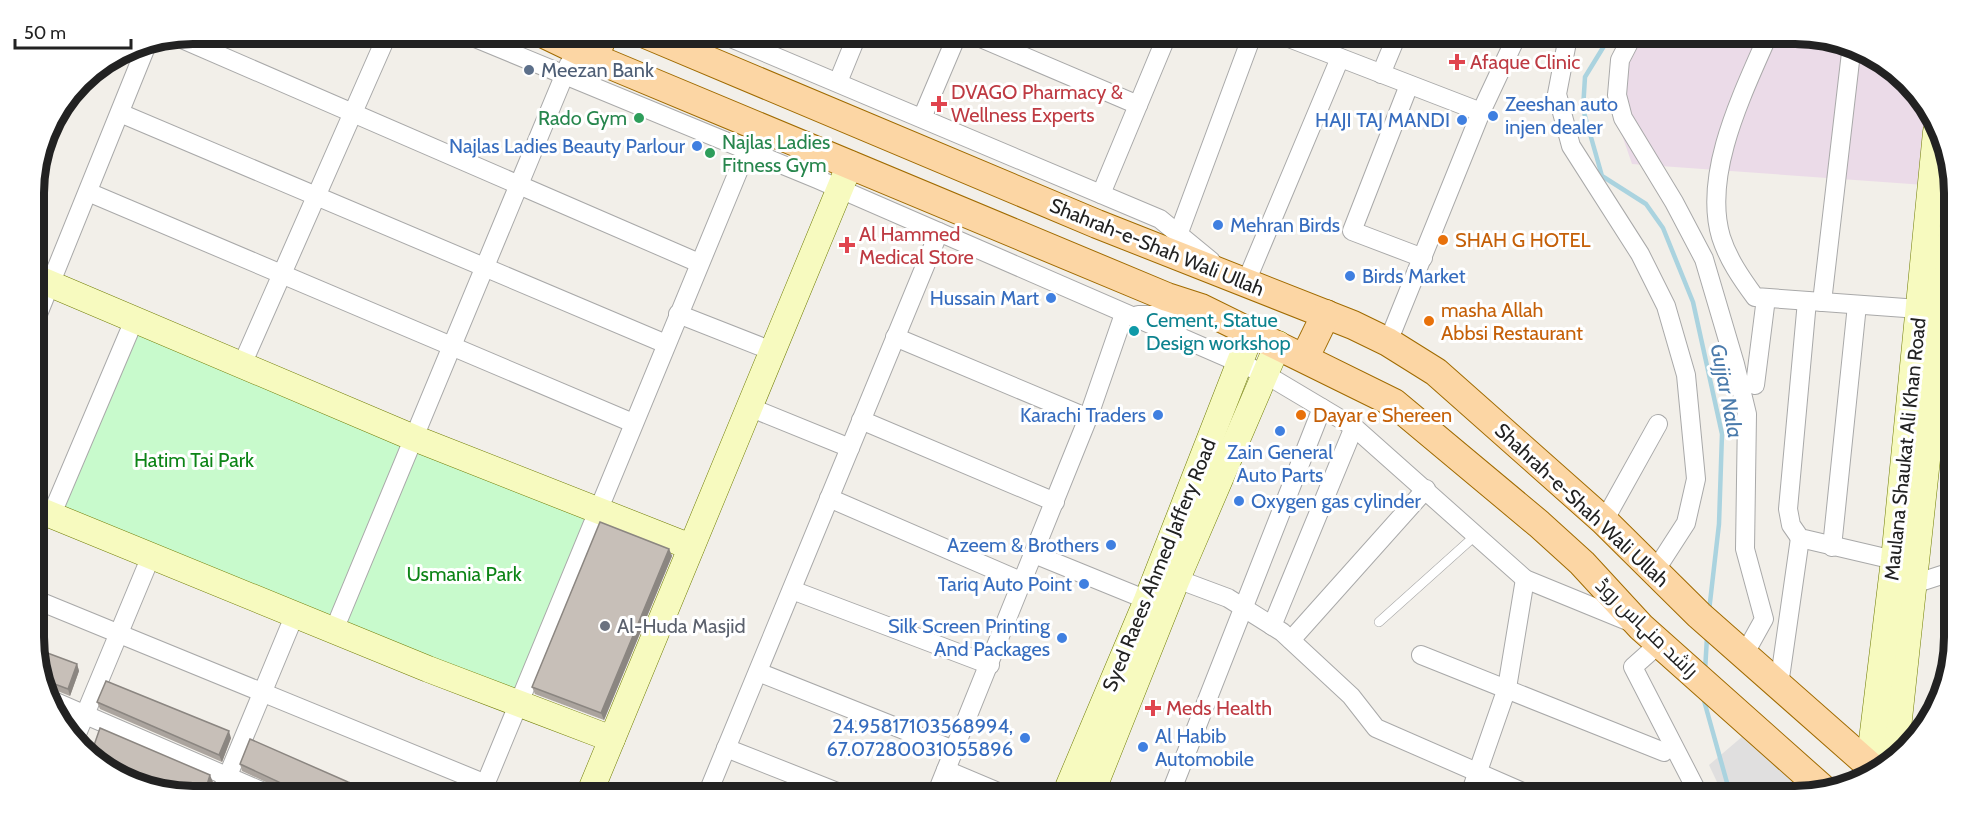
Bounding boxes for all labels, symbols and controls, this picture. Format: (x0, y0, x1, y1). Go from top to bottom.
scale bar (15, 12, 130, 50)
text: 50 m (24, 22, 66, 44)
place label: Afaque Clinic (1470, 50, 1580, 74)
marker: Afaque Clinic (1448, 53, 1466, 71)
place label: Meezan Bank (541, 58, 654, 82)
marker: Meezan Bank (522, 63, 536, 77)
place label: DVAGO Pharmacy & Wellness Experts (951, 80, 1123, 127)
place label: Zeeshan auto injen dealer (1505, 92, 1618, 139)
marker: DVAGO Pharmacy & Wellness Experts (932, 97, 946, 111)
place label: Rado Gym (538, 106, 627, 130)
place label: HAJI TAJ MANDI (1315, 108, 1450, 132)
marker: Zeeshan auto injen dealer (1486, 109, 1500, 123)
marker: Rado Gym (632, 111, 646, 125)
marker: HAJI TAJ MANDI (1455, 113, 1469, 127)
place label: Najlas Ladies Fitness Gym (722, 130, 830, 177)
place label: Najlas Ladies Beauty Parlour (449, 134, 686, 158)
marker: Najlas Ladies Beauty Parlour (690, 139, 704, 153)
marker: Najlas Ladies Fitness Gym (703, 146, 717, 160)
street label: Shahrah-e-Shah Wali Ullah (1046, 193, 1268, 301)
place label: Mehran Birds (1230, 213, 1340, 237)
marker: Mehran Birds (1211, 218, 1225, 232)
place label: Al Hammed Medical Store (859, 222, 974, 269)
place label: SHAH G HOTEL (1455, 228, 1590, 252)
marker: SHAH G HOTEL (1436, 233, 1450, 247)
marker: Al Hammed Medical Store (840, 238, 854, 252)
place label: Birds Market (1362, 264, 1466, 288)
marker: Birds Market (1343, 269, 1357, 283)
place label: Hussain Mart (930, 286, 1039, 310)
marker: Hussain Mart (1044, 291, 1058, 305)
place label: masha Allah Abbsi Restaurant (1441, 298, 1583, 345)
place label: Cement, Statue Design workshop (1146, 308, 1291, 355)
marker: masha Allah Abbsi Restaurant (1422, 314, 1436, 328)
street label: Maulana Shaukat Ali Khan Road (1879, 316, 1931, 582)
marker: Cement, Statue Design workshop (1127, 324, 1141, 338)
water label: Gujjar Nala (1705, 342, 1748, 440)
place label: Karachi Traders (1020, 403, 1146, 427)
place label: Dayar e Shereen (1313, 403, 1452, 427)
marker: Karachi Traders (1151, 408, 1165, 422)
marker: Dayar e Shereen (1294, 408, 1308, 422)
street label: Shahrah-e-Shah Wali Ullah (1490, 418, 1674, 592)
marker: Zain General Auto Parts (1273, 424, 1287, 438)
street label: Syed Raees Ahmed Jaffery Road (1097, 435, 1221, 695)
place label: Zain General Auto Parts (1227, 440, 1333, 487)
park label: Hatim Tai Park (134, 448, 254, 472)
place label: Oxygen gas cylinder (1251, 489, 1422, 513)
marker: Oxygen gas cylinder (1232, 494, 1246, 508)
place label: Azeem & Brothers (947, 533, 1099, 557)
marker: Azeem & Brothers (1104, 538, 1118, 552)
park label: Usmania Park (406, 562, 522, 586)
place label: Tariq Auto Point (938, 572, 1072, 596)
street label: راشد منہاس روڈ (1589, 573, 1703, 684)
marker: Tariq Auto Point (1077, 577, 1091, 591)
place label: Al-Huda Masjid (617, 614, 746, 638)
place label: Silk Screen Printing And Packages (888, 614, 1051, 661)
marker: Al-Huda Masjid (598, 619, 612, 633)
marker: Silk Screen Printing And Packages (1055, 631, 1069, 645)
place label: Meds Health (1166, 696, 1272, 720)
marker: Meds Health (1144, 699, 1162, 717)
place label: 24.95817103568994, 67.07280031055896 (827, 714, 1013, 761)
place label: Al Habib Automobile (1155, 724, 1254, 771)
marker: 24.95817103568994, 67.07280031055896 (1018, 731, 1032, 745)
marker: Al Habib Automobile (1136, 740, 1150, 754)

